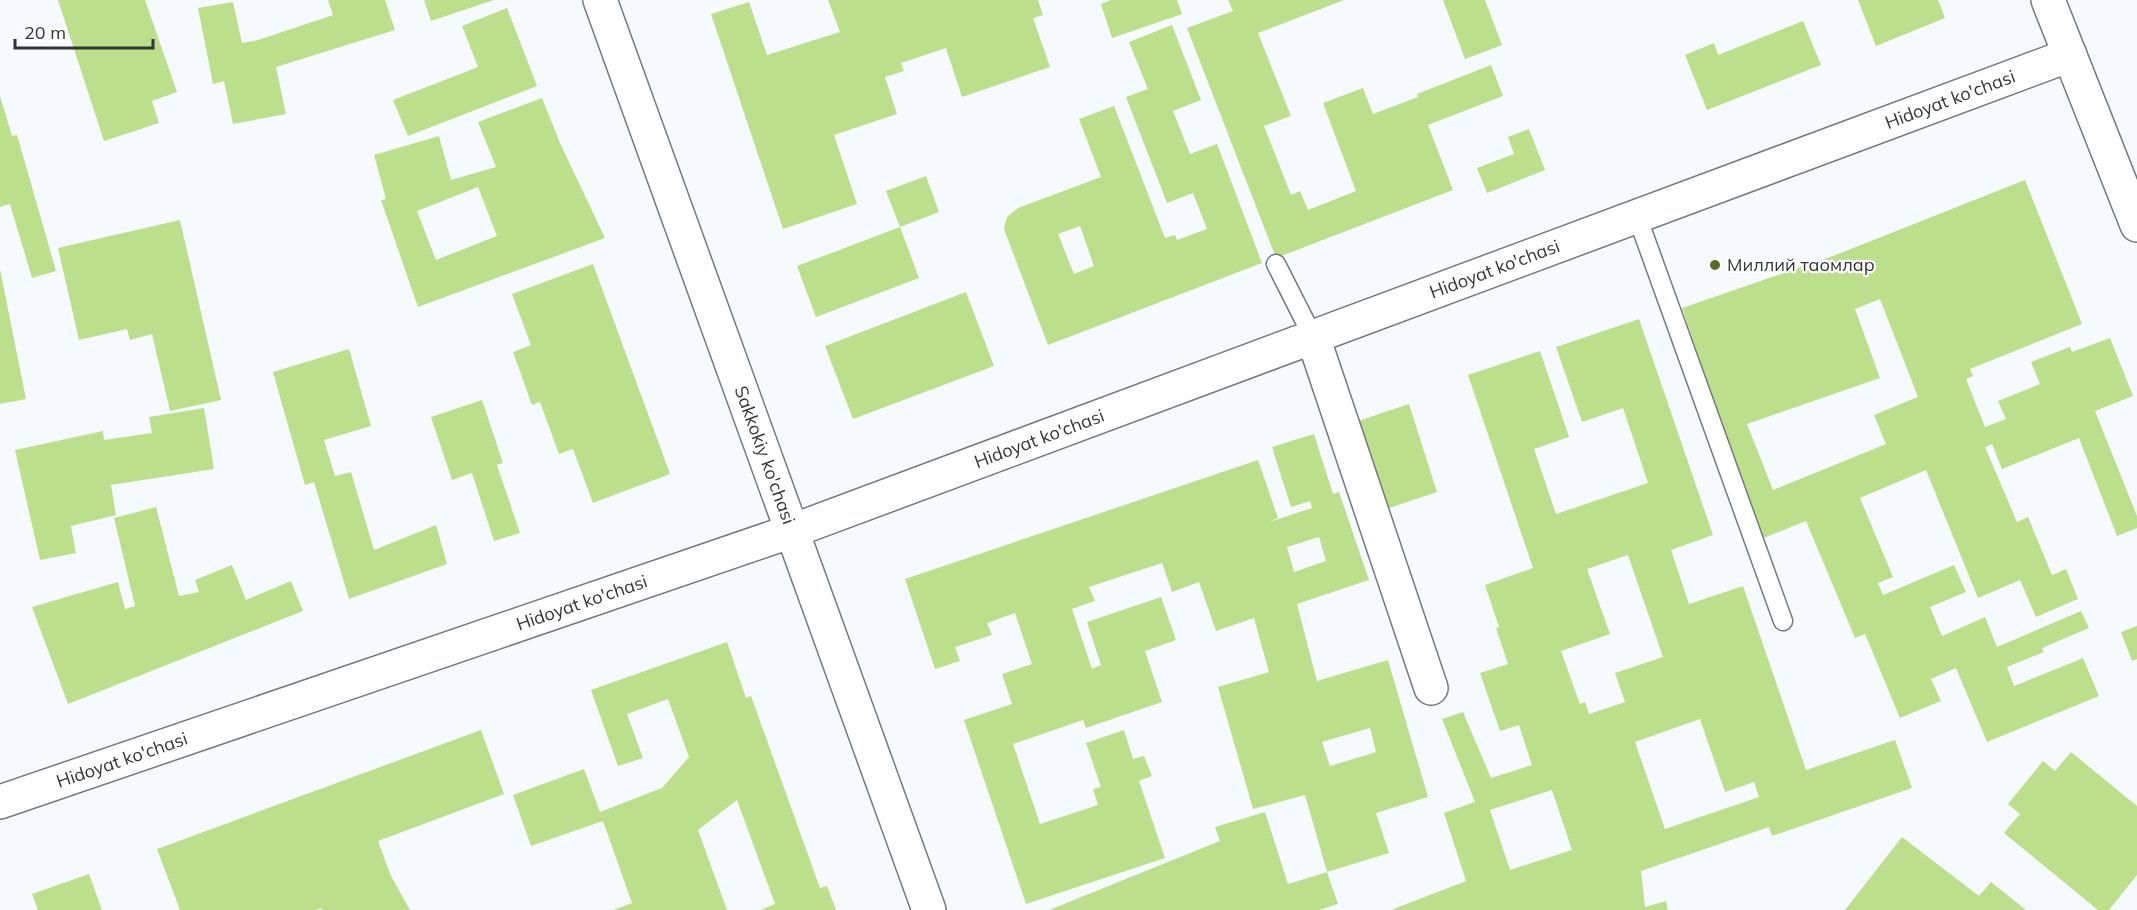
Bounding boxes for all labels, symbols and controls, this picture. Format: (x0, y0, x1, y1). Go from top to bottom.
scale bar (15, 12, 153, 50)
text: 20 m (24, 21, 66, 44)
street label: Hidoyat ko'chasi (1882, 64, 2018, 134)
street label: Hidoyat ko'chasi (1426, 234, 1563, 303)
place label: Миллий таомлар (1727, 253, 1875, 276)
marker: Миллий таомлар (1708, 258, 1722, 272)
street label: Sakkokiy ko'chasi (730, 383, 801, 527)
street label: Hidoyat ko'chasi (971, 404, 1107, 473)
street label: Hidoyat ko'chasi (513, 569, 650, 636)
street label: Hidoyat ko'chasi (53, 727, 190, 793)

